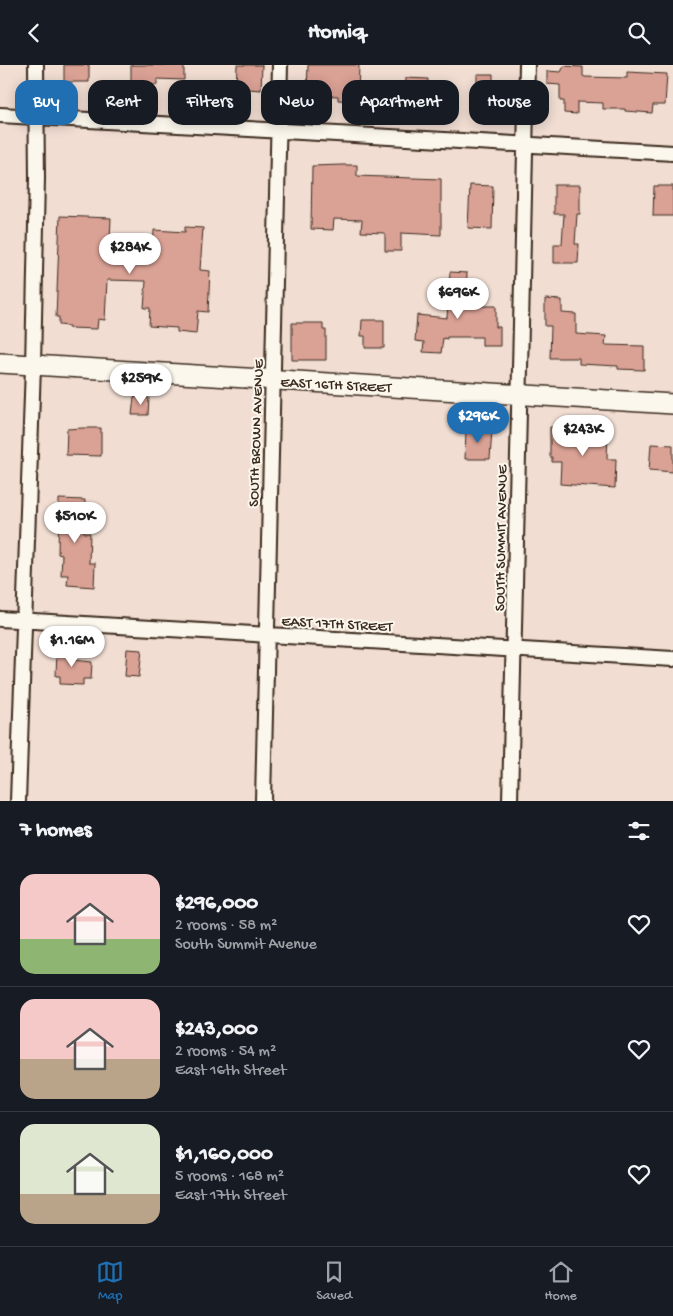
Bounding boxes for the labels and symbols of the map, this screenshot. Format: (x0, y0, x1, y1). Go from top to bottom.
pin: $284K (95, 233, 165, 275)
pin: $696K (423, 277, 493, 320)
street label: SOUTH BROWN AVENUE (245, 358, 269, 507)
pin: $259K (106, 363, 176, 406)
street label: EAST 16TH STREET (280, 374, 393, 398)
pin: $296K (443, 401, 513, 444)
pin: $243K (548, 415, 618, 457)
street label: SOUTH SUMMIT AVENUE (492, 464, 512, 611)
pin: $510K (40, 501, 110, 544)
street label: EAST 17TH STREET (281, 613, 394, 637)
pin: $1.16M (31, 625, 113, 668)

